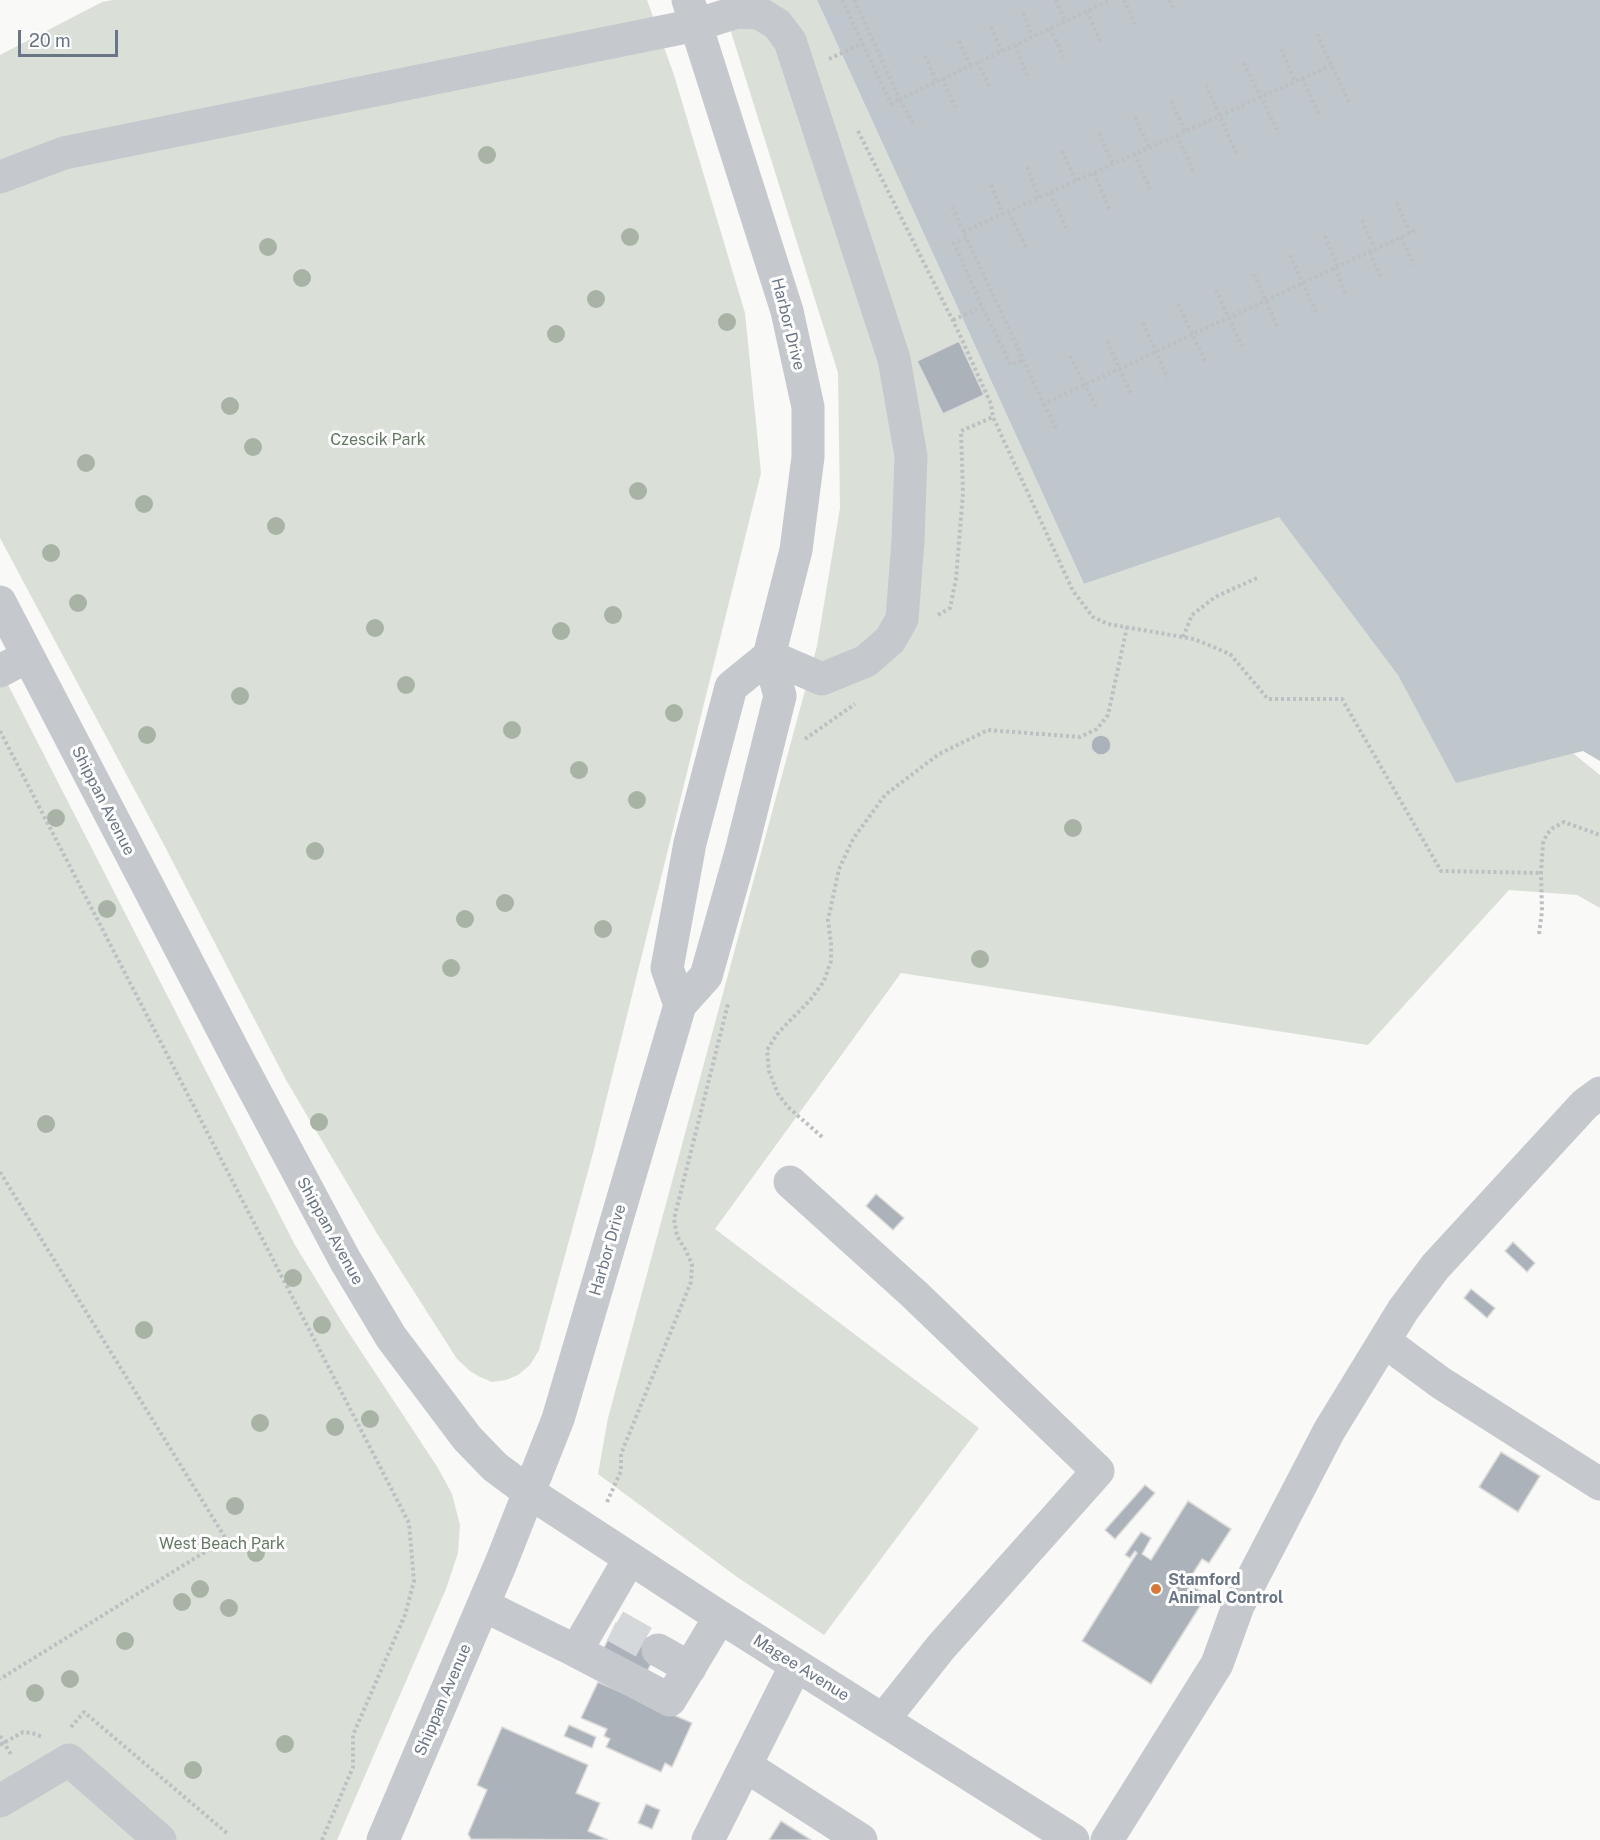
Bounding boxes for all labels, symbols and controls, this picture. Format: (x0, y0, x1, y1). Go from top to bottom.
scale bar (21, 18, 122, 56)
text: 20 m (29, 30, 71, 51)
street label: Harbor Drive (767, 276, 809, 372)
park label: Czescik Park (330, 430, 426, 450)
street label: Shippan Avenue (67, 743, 139, 859)
street label: Shippan Avenue (293, 1174, 367, 1288)
street label: Harbor Drive (586, 1202, 630, 1298)
park label: West Beach Park (159, 1534, 285, 1554)
place label: Stamford Animal Control (1168, 1570, 1283, 1608)
marker: Stamford Animal Control (1149, 1582, 1163, 1596)
street label: Magee Avenue (749, 1631, 853, 1705)
street label: Shippan Avenue (411, 1641, 475, 1759)

